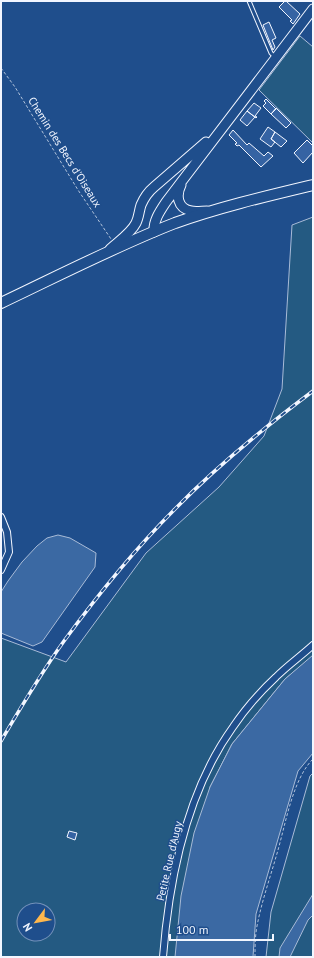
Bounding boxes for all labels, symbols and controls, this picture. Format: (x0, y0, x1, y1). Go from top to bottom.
street label: Chemin des Becs d'Oiseaux (25, 94, 105, 210)
street label: Petite Rue d'Augy (153, 819, 185, 902)
north arrow (16, 902, 56, 942)
scale bar (170, 916, 273, 942)
text: N (20, 921, 35, 934)
text: 100 m (176, 922, 209, 937)

